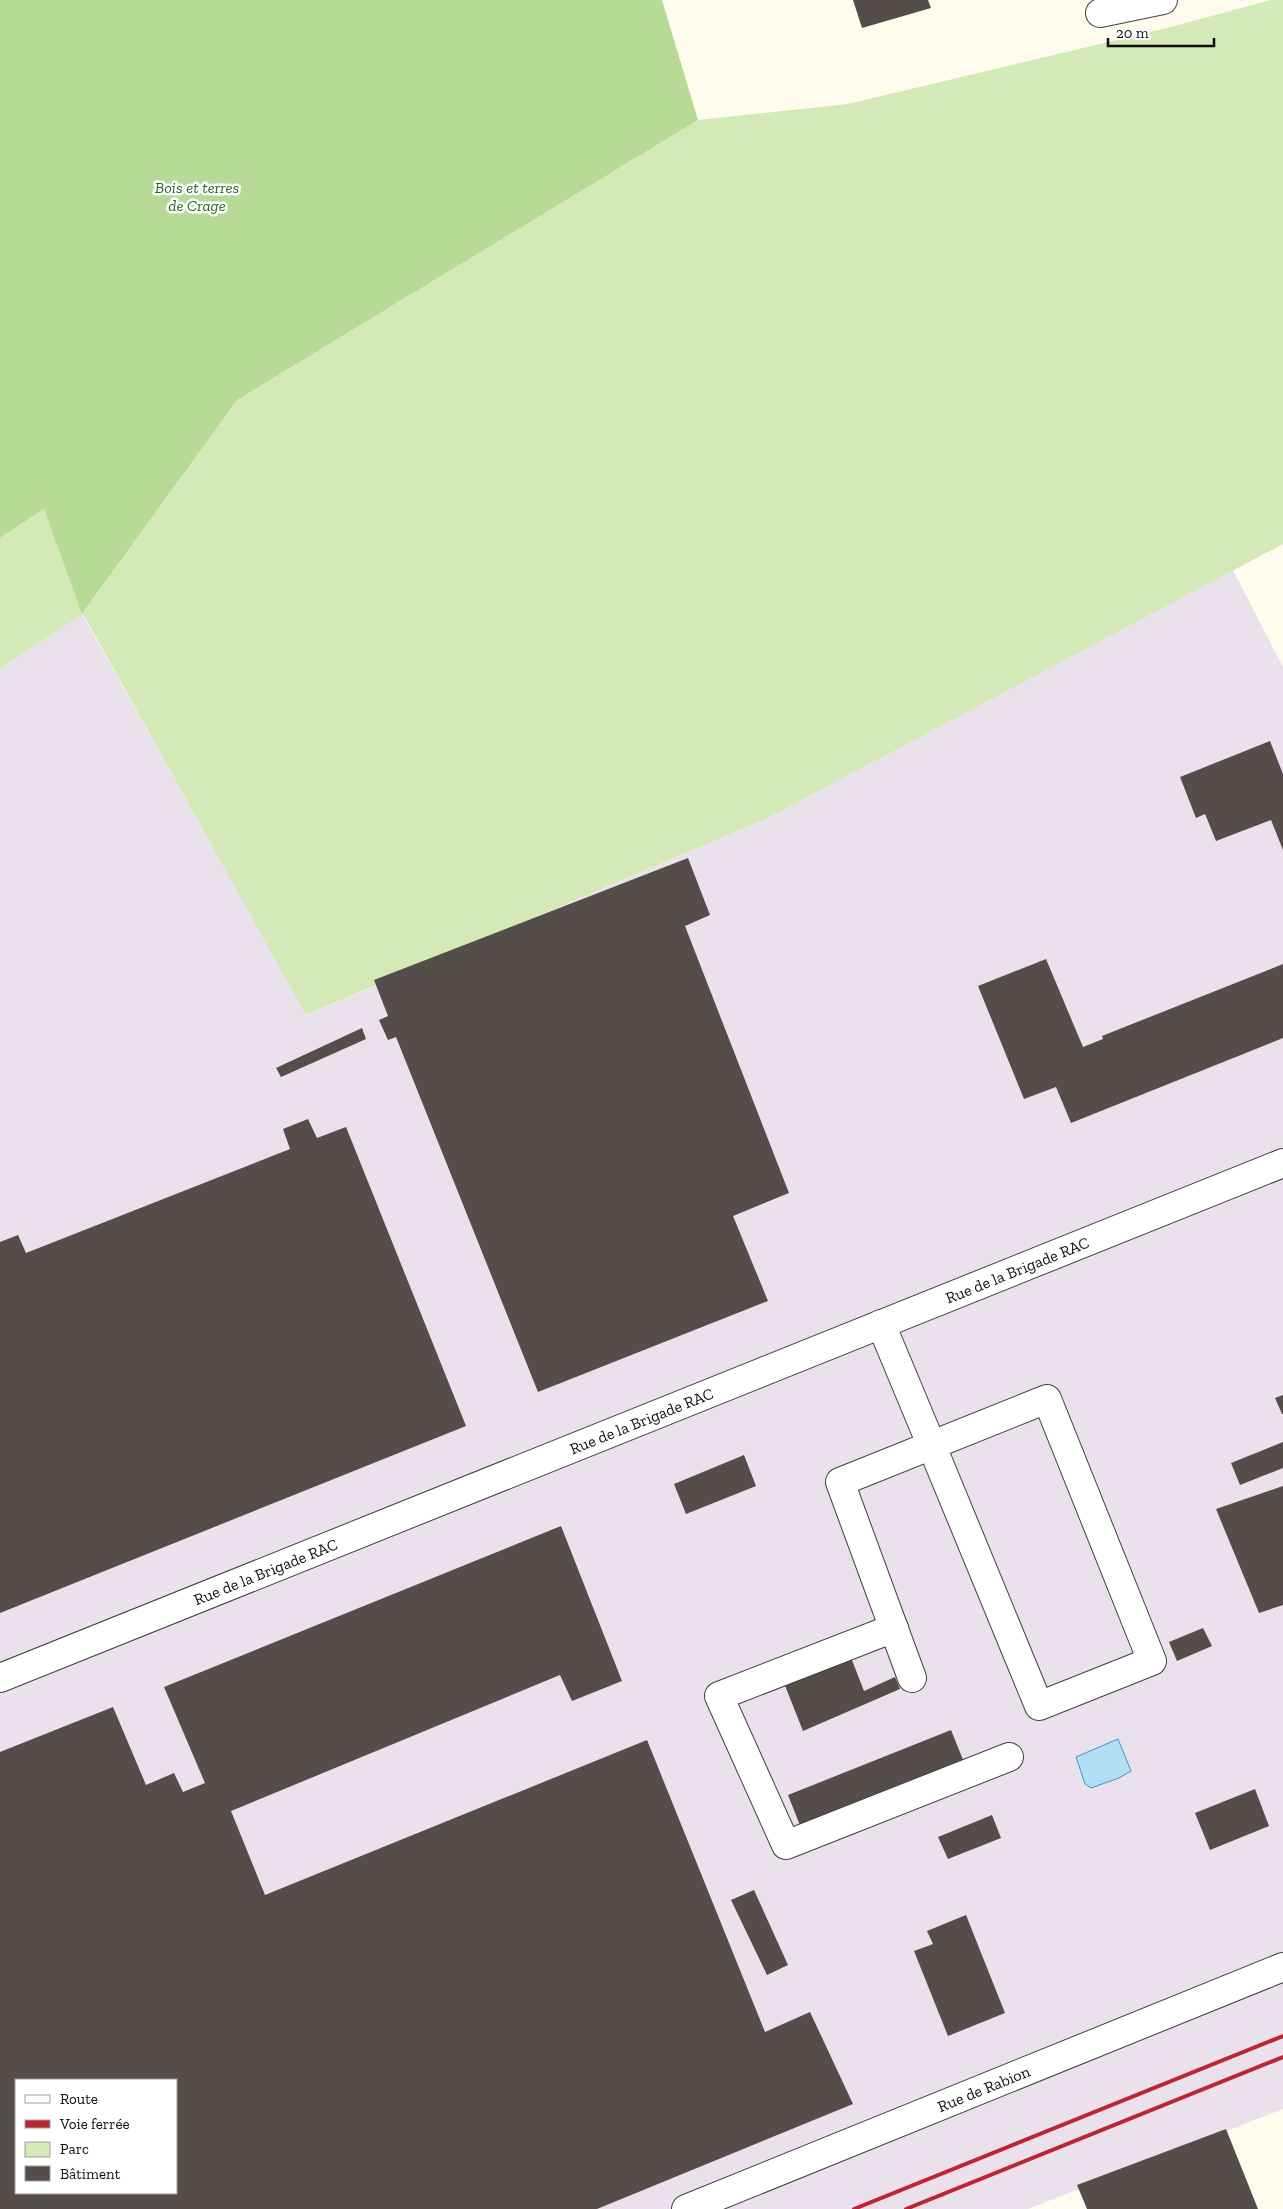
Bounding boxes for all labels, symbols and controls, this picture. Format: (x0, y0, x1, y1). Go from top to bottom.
scale bar (1108, 15, 1214, 47)
text: 20 m (1116, 24, 1149, 42)
park label: Bois et terres de Crage (155, 178, 239, 215)
street label: Rue de la Brigade RAC (943, 1233, 1092, 1308)
street label: Rue de la Brigade RAC (567, 1384, 716, 1458)
street label: Rue de la Brigade RAC (191, 1535, 340, 1609)
street label: Rue de Rabion (935, 2061, 1033, 2116)
legend (15, 2079, 178, 2194)
text: Route (60, 2090, 98, 2108)
text: Voie ferrée (59, 2115, 130, 2133)
text: Parc (60, 2140, 89, 2158)
text: Bâtiment (60, 2165, 121, 2183)

